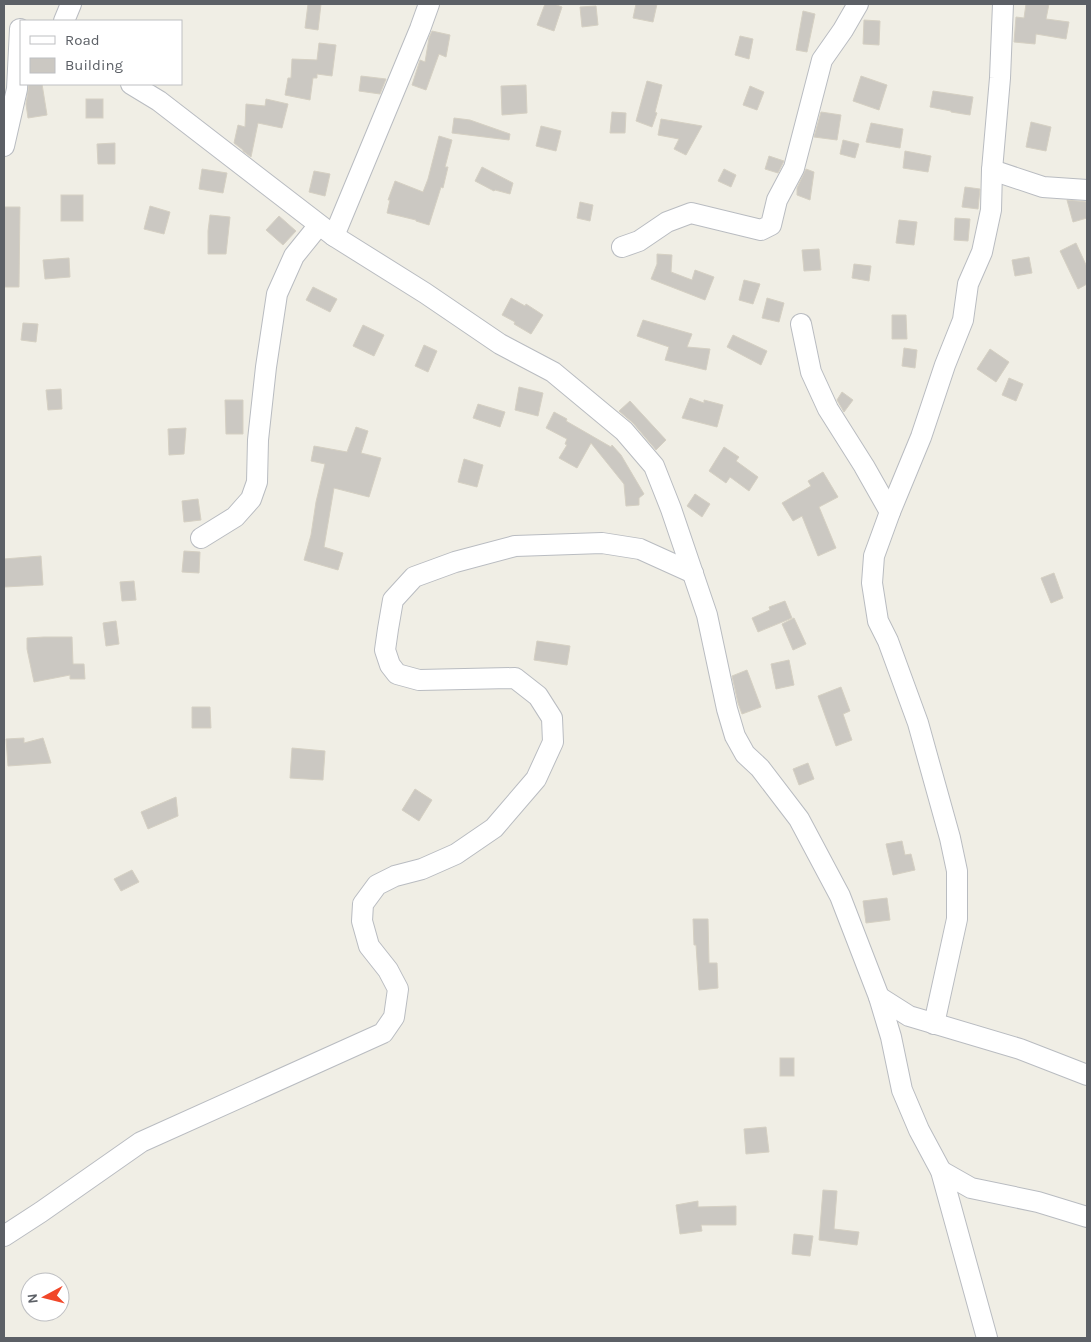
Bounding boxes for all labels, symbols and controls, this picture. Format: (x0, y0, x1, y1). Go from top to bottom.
legend (20, 20, 182, 85)
text: Road (65, 31, 100, 49)
text: Building (65, 56, 123, 74)
north arrow (20, 1272, 70, 1322)
text: N (24, 1293, 42, 1305)

